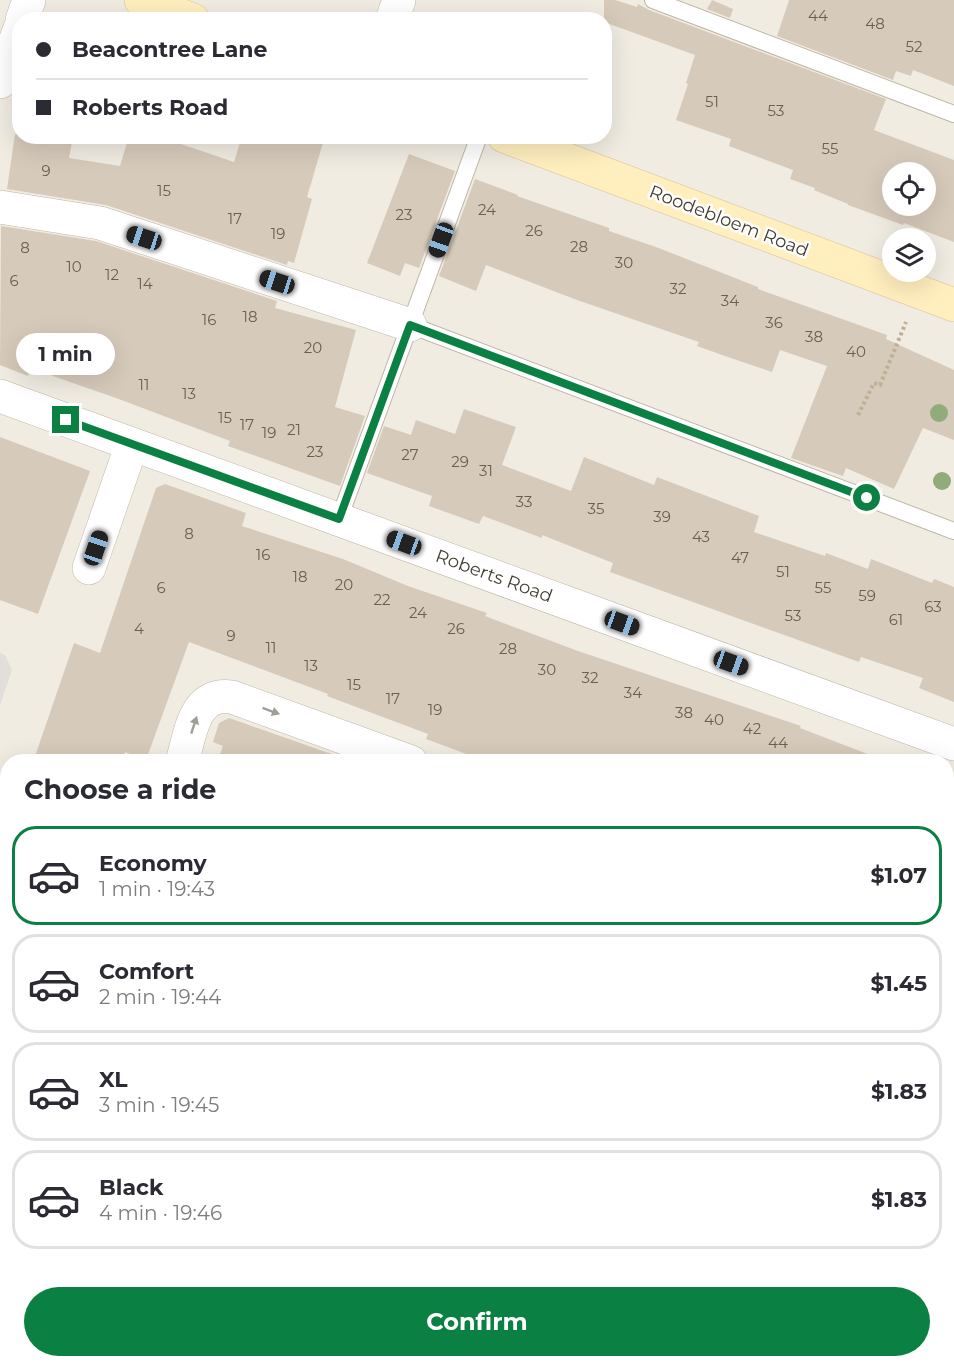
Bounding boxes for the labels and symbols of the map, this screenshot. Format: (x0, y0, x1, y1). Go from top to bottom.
house number: 44 (808, 6, 828, 25)
house number: 48 (865, 14, 885, 33)
house number: 52 (906, 37, 922, 56)
house number: 51 (705, 92, 719, 111)
house number: 53 (768, 101, 784, 120)
house number: 55 (822, 139, 838, 158)
house number: 9 (41, 161, 51, 180)
street label: Roodebloem Road (646, 180, 812, 262)
house number: 15 (157, 181, 171, 200)
house number: 24 (478, 200, 496, 219)
house number: 23 (396, 205, 412, 224)
house number: 17 (228, 209, 242, 228)
car (426, 220, 456, 260)
house number: 26 (525, 221, 543, 240)
car (124, 224, 164, 252)
house number: 19 (271, 224, 285, 243)
house number: 28 (570, 237, 588, 256)
house number: 8 (20, 238, 30, 257)
house number: 30 (615, 253, 633, 272)
house number: 10 (66, 257, 82, 276)
house number: 12 (105, 265, 119, 284)
car (257, 268, 297, 296)
house number: 6 (9, 271, 19, 290)
house number: 14 (137, 274, 153, 293)
house number: 32 (670, 279, 686, 298)
house number: 34 (721, 291, 739, 310)
house number: 18 (243, 307, 258, 326)
house number: 16 (202, 310, 216, 329)
house number: 36 (765, 313, 783, 332)
house number: 38 (805, 327, 823, 346)
callout: 1 min (16, 333, 116, 375)
house number: 20 (304, 338, 322, 357)
house number: 40 (846, 342, 866, 361)
house number: 11 (139, 375, 149, 394)
house number: 13 (182, 384, 196, 403)
route end (52, 406, 79, 433)
house number: 15 (218, 408, 232, 427)
house number: 17 (240, 415, 254, 434)
house number: 21 (287, 420, 301, 439)
house number: 19 (262, 423, 276, 442)
house number: 23 (307, 442, 323, 461)
house number: 27 (401, 445, 419, 464)
house number: 29 (451, 452, 469, 471)
house number: 31 (479, 461, 493, 480)
route start (853, 484, 880, 511)
house number: 33 (516, 492, 532, 511)
house number: 35 (588, 499, 604, 518)
house number: 39 (653, 507, 671, 526)
house number: 8 (184, 524, 194, 543)
house number: 43 (692, 527, 710, 546)
car (82, 528, 110, 568)
car (384, 528, 424, 558)
house number: 16 (256, 545, 270, 564)
street label: Roberts Road (433, 545, 555, 607)
house number: 47 (731, 548, 749, 567)
house number: 51 (776, 562, 790, 581)
house number: 18 (293, 567, 308, 586)
house number: 20 (335, 575, 353, 594)
house number: 6 (156, 578, 166, 597)
house number: 55 (815, 578, 831, 597)
house number: 59 (858, 586, 876, 605)
house number: 22 (373, 590, 391, 609)
house number: 63 (924, 597, 942, 616)
house number: 24 (409, 603, 427, 622)
house number: 53 (785, 606, 801, 625)
car (602, 608, 642, 638)
house number: 61 (889, 610, 903, 629)
house number: 4 (134, 619, 144, 638)
house number: 26 (447, 619, 465, 638)
house number: 9 (226, 626, 236, 645)
house number: 11 (266, 638, 276, 657)
house number: 28 (499, 639, 517, 658)
car (711, 648, 751, 678)
house number: 13 (304, 656, 318, 675)
house number: 30 (538, 660, 556, 679)
house number: 32 (582, 668, 598, 687)
house number: 15 (347, 675, 361, 694)
house number: 34 (624, 683, 642, 702)
house number: 17 (386, 689, 400, 708)
house number: 19 (428, 700, 442, 719)
house number: 38 (675, 703, 693, 722)
one-way arrow (263, 706, 281, 716)
house number: 40 (704, 710, 724, 729)
one-way arrow (189, 716, 199, 734)
house number: 42 (743, 719, 761, 738)
house number: 44 (768, 733, 788, 752)

